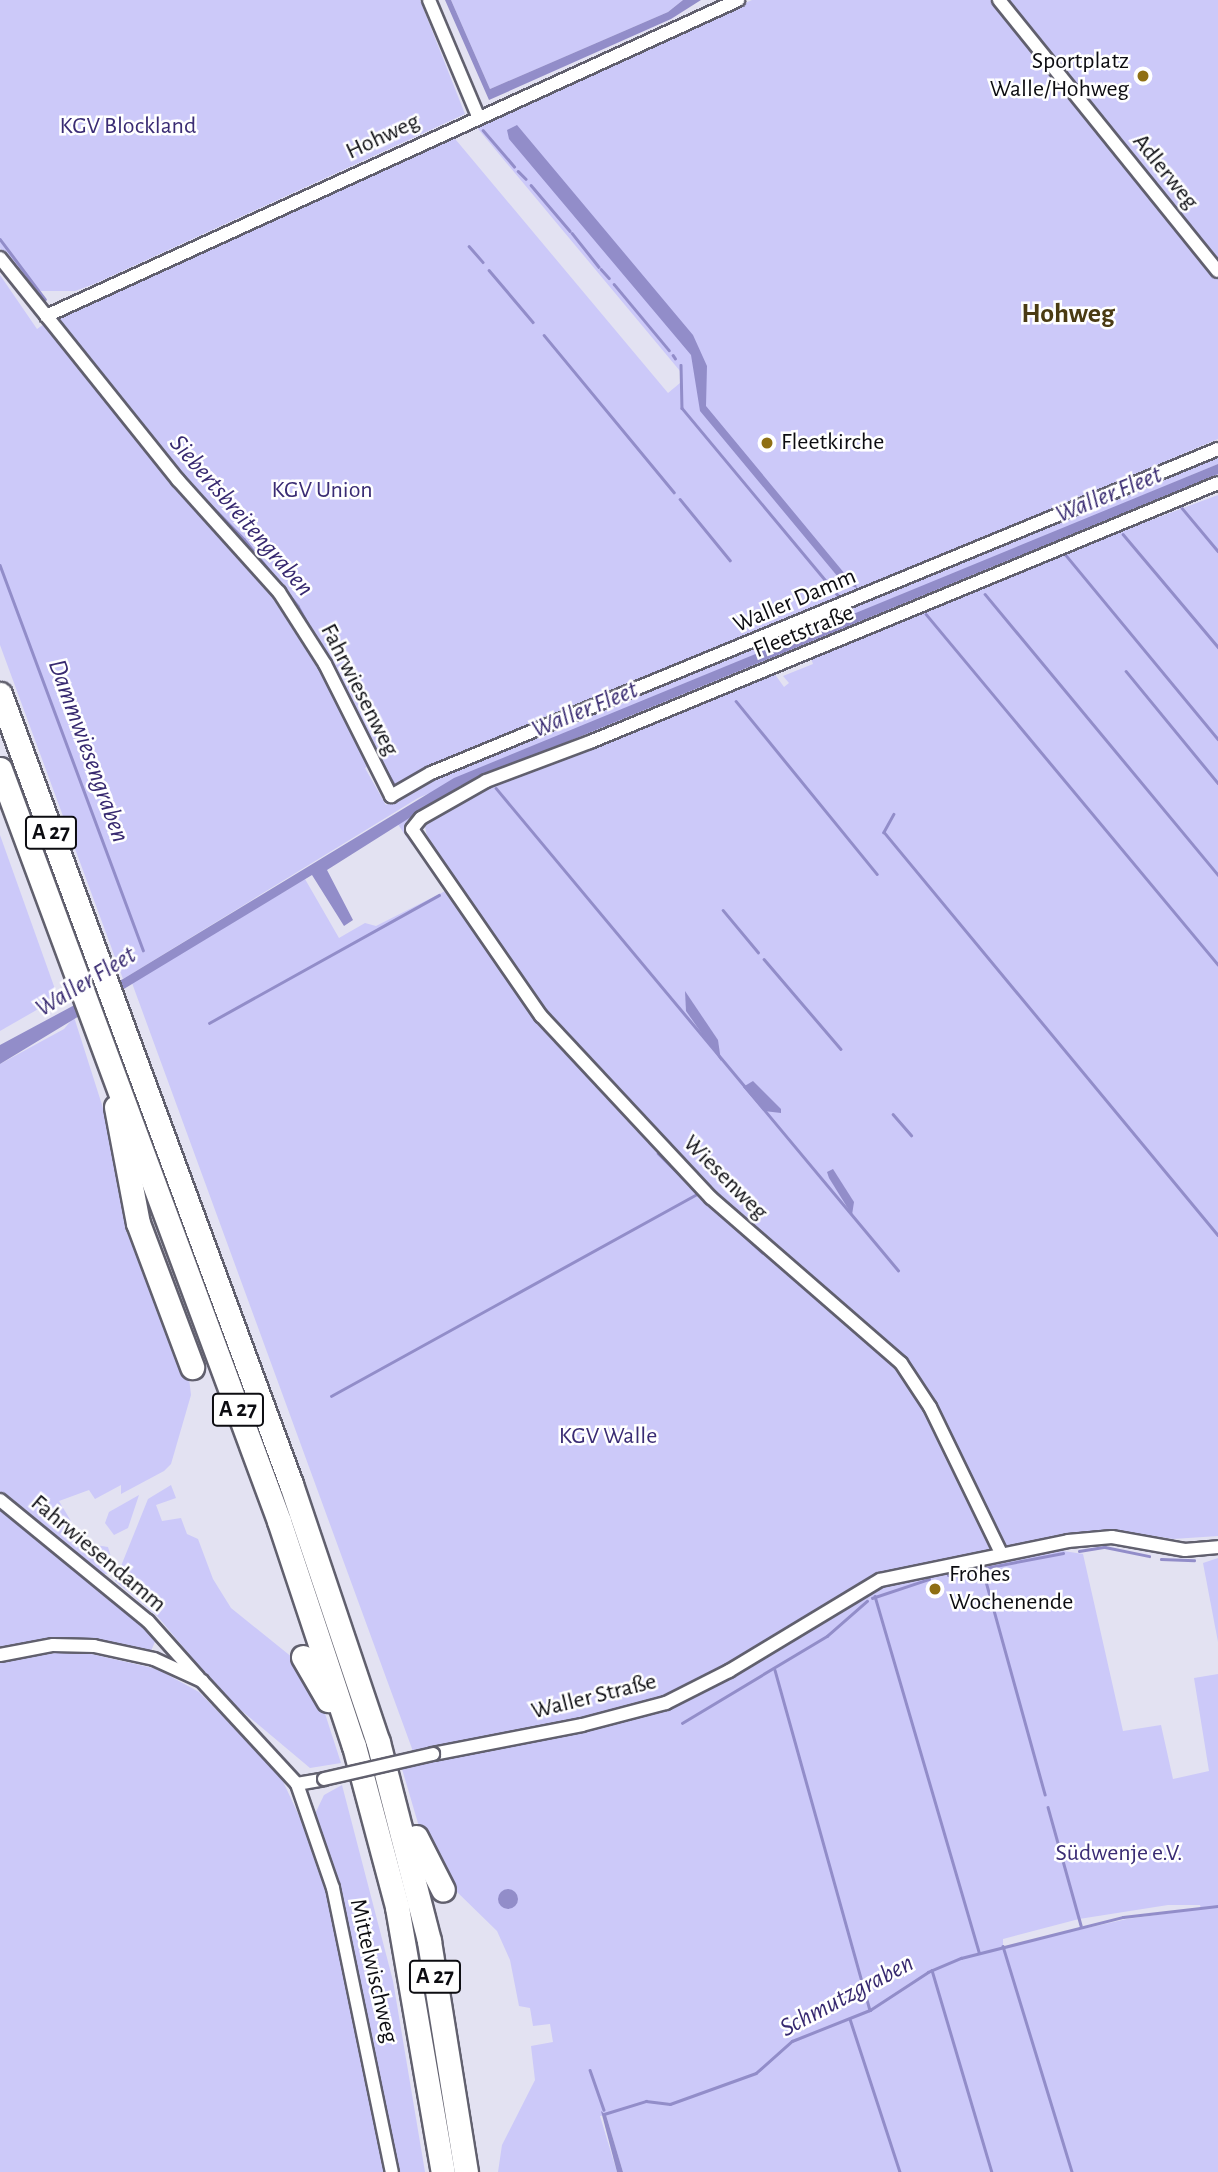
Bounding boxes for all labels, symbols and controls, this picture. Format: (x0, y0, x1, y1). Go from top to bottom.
place label: Sportplatz Walle/Hohweg (990, 48, 1129, 104)
marker: Sportplatz Walle/Hohweg (1135, 68, 1151, 84)
street label: Hohweg (342, 107, 424, 167)
park label: KGV Blockland (60, 113, 196, 141)
street label: Adlerweg (1126, 128, 1204, 216)
district label: Hohweg (1021, 297, 1115, 331)
water label: Siebertsbreitengraben (162, 429, 320, 603)
place label: Fleetkirche (781, 429, 884, 457)
marker: Fleetkirche (759, 435, 775, 451)
water label: Waller Fleet (1051, 459, 1167, 531)
park label: KGV Union (271, 477, 373, 505)
street label: Waller Damm (729, 562, 861, 640)
street label: Fleetstraße (750, 599, 858, 665)
street label: Fahrwiesenweg (313, 619, 405, 761)
water label: Dammwiesengraben (40, 655, 136, 847)
water label: Waller Fleet (527, 674, 643, 746)
road number: A 27 (25, 814, 77, 852)
water label: Waller Fleet (30, 940, 142, 1024)
street label: Wiesenweg (676, 1129, 774, 1227)
road number: A 27 (212, 1390, 264, 1429)
park label: KGV Walle (559, 1423, 657, 1451)
street label: Fahrwiesendamm (24, 1489, 172, 1619)
place label: Frohes Wochenende (949, 1561, 1073, 1617)
marker: Frohes Wochenende (927, 1581, 943, 1597)
street label: Waller Straße (529, 1668, 659, 1726)
park label: Südwenje e.V. (1055, 1840, 1183, 1868)
street label: Mittelwischweg (342, 1896, 404, 2046)
water label: Schmutzgraben (775, 1948, 919, 2044)
road number: A 27 (409, 1958, 461, 1996)

